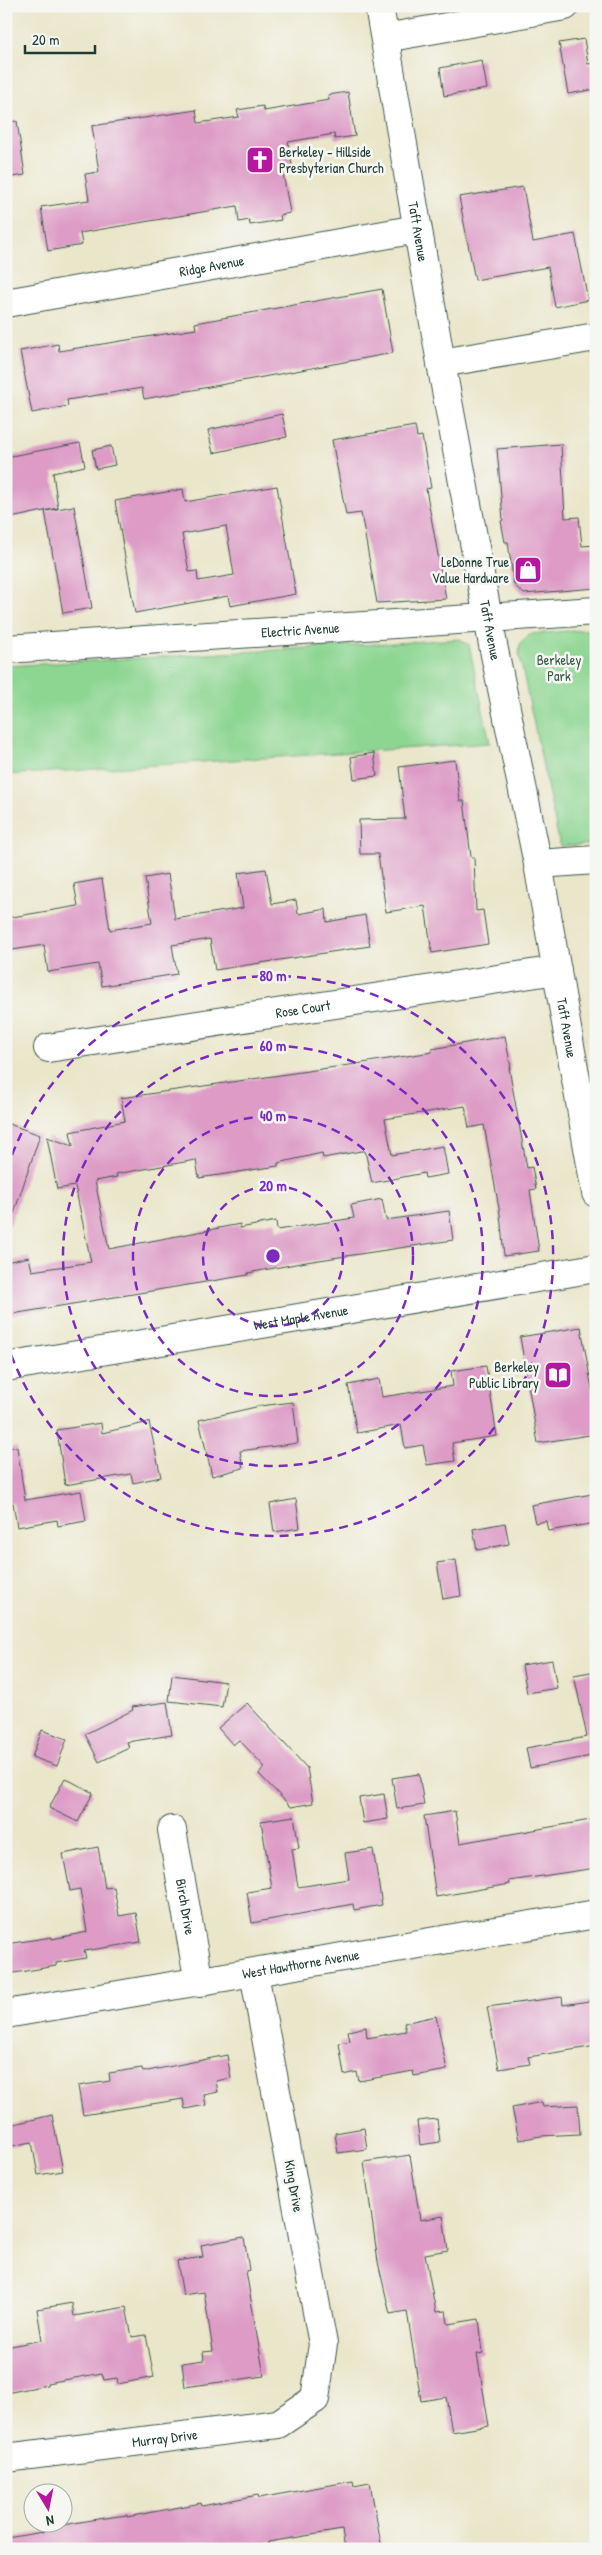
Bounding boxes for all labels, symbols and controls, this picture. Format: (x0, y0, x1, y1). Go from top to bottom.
scale bar (25, 22, 95, 54)
text: 20 m (32, 29, 59, 50)
place label: Berkeley - Hillside Presbyterian Church (279, 142, 384, 178)
church icon: Berkeley - Hillside Presbyterian Church (245, 145, 275, 175)
street label: Taft Avenue (404, 200, 433, 263)
street label: Ridge Avenue (178, 250, 246, 281)
place label: LeDonne True Value Hardware (432, 552, 509, 587)
shop icon: LeDonne True Value Hardware (513, 555, 543, 585)
street label: Taft Avenue (476, 598, 506, 662)
street label: Electric Avenue (261, 618, 341, 642)
park label: Berkeley Park (537, 650, 581, 685)
text: 80 m (260, 965, 286, 986)
street label: Rose Court (274, 995, 332, 1022)
street label: Taft Avenue (553, 996, 582, 1060)
text: 60 m (260, 1035, 286, 1056)
text: 40 m (260, 1105, 286, 1126)
text: 20 m (259, 1175, 287, 1196)
centre of rings (264, 1247, 282, 1265)
street label: West Maple Avenue (252, 1300, 350, 1334)
place label: Berkeley Public Library (469, 1357, 539, 1393)
library icon: Berkeley Public Library (543, 1360, 573, 1390)
street label: Birch Drive (172, 1877, 200, 1937)
street label: West Hawthorne Avenue (241, 1944, 361, 1983)
street label: King Drive (280, 2158, 308, 2214)
street label: Murray Drive (131, 2424, 199, 2451)
north arrow (22, 2482, 72, 2532)
text: N (44, 2511, 56, 2531)

